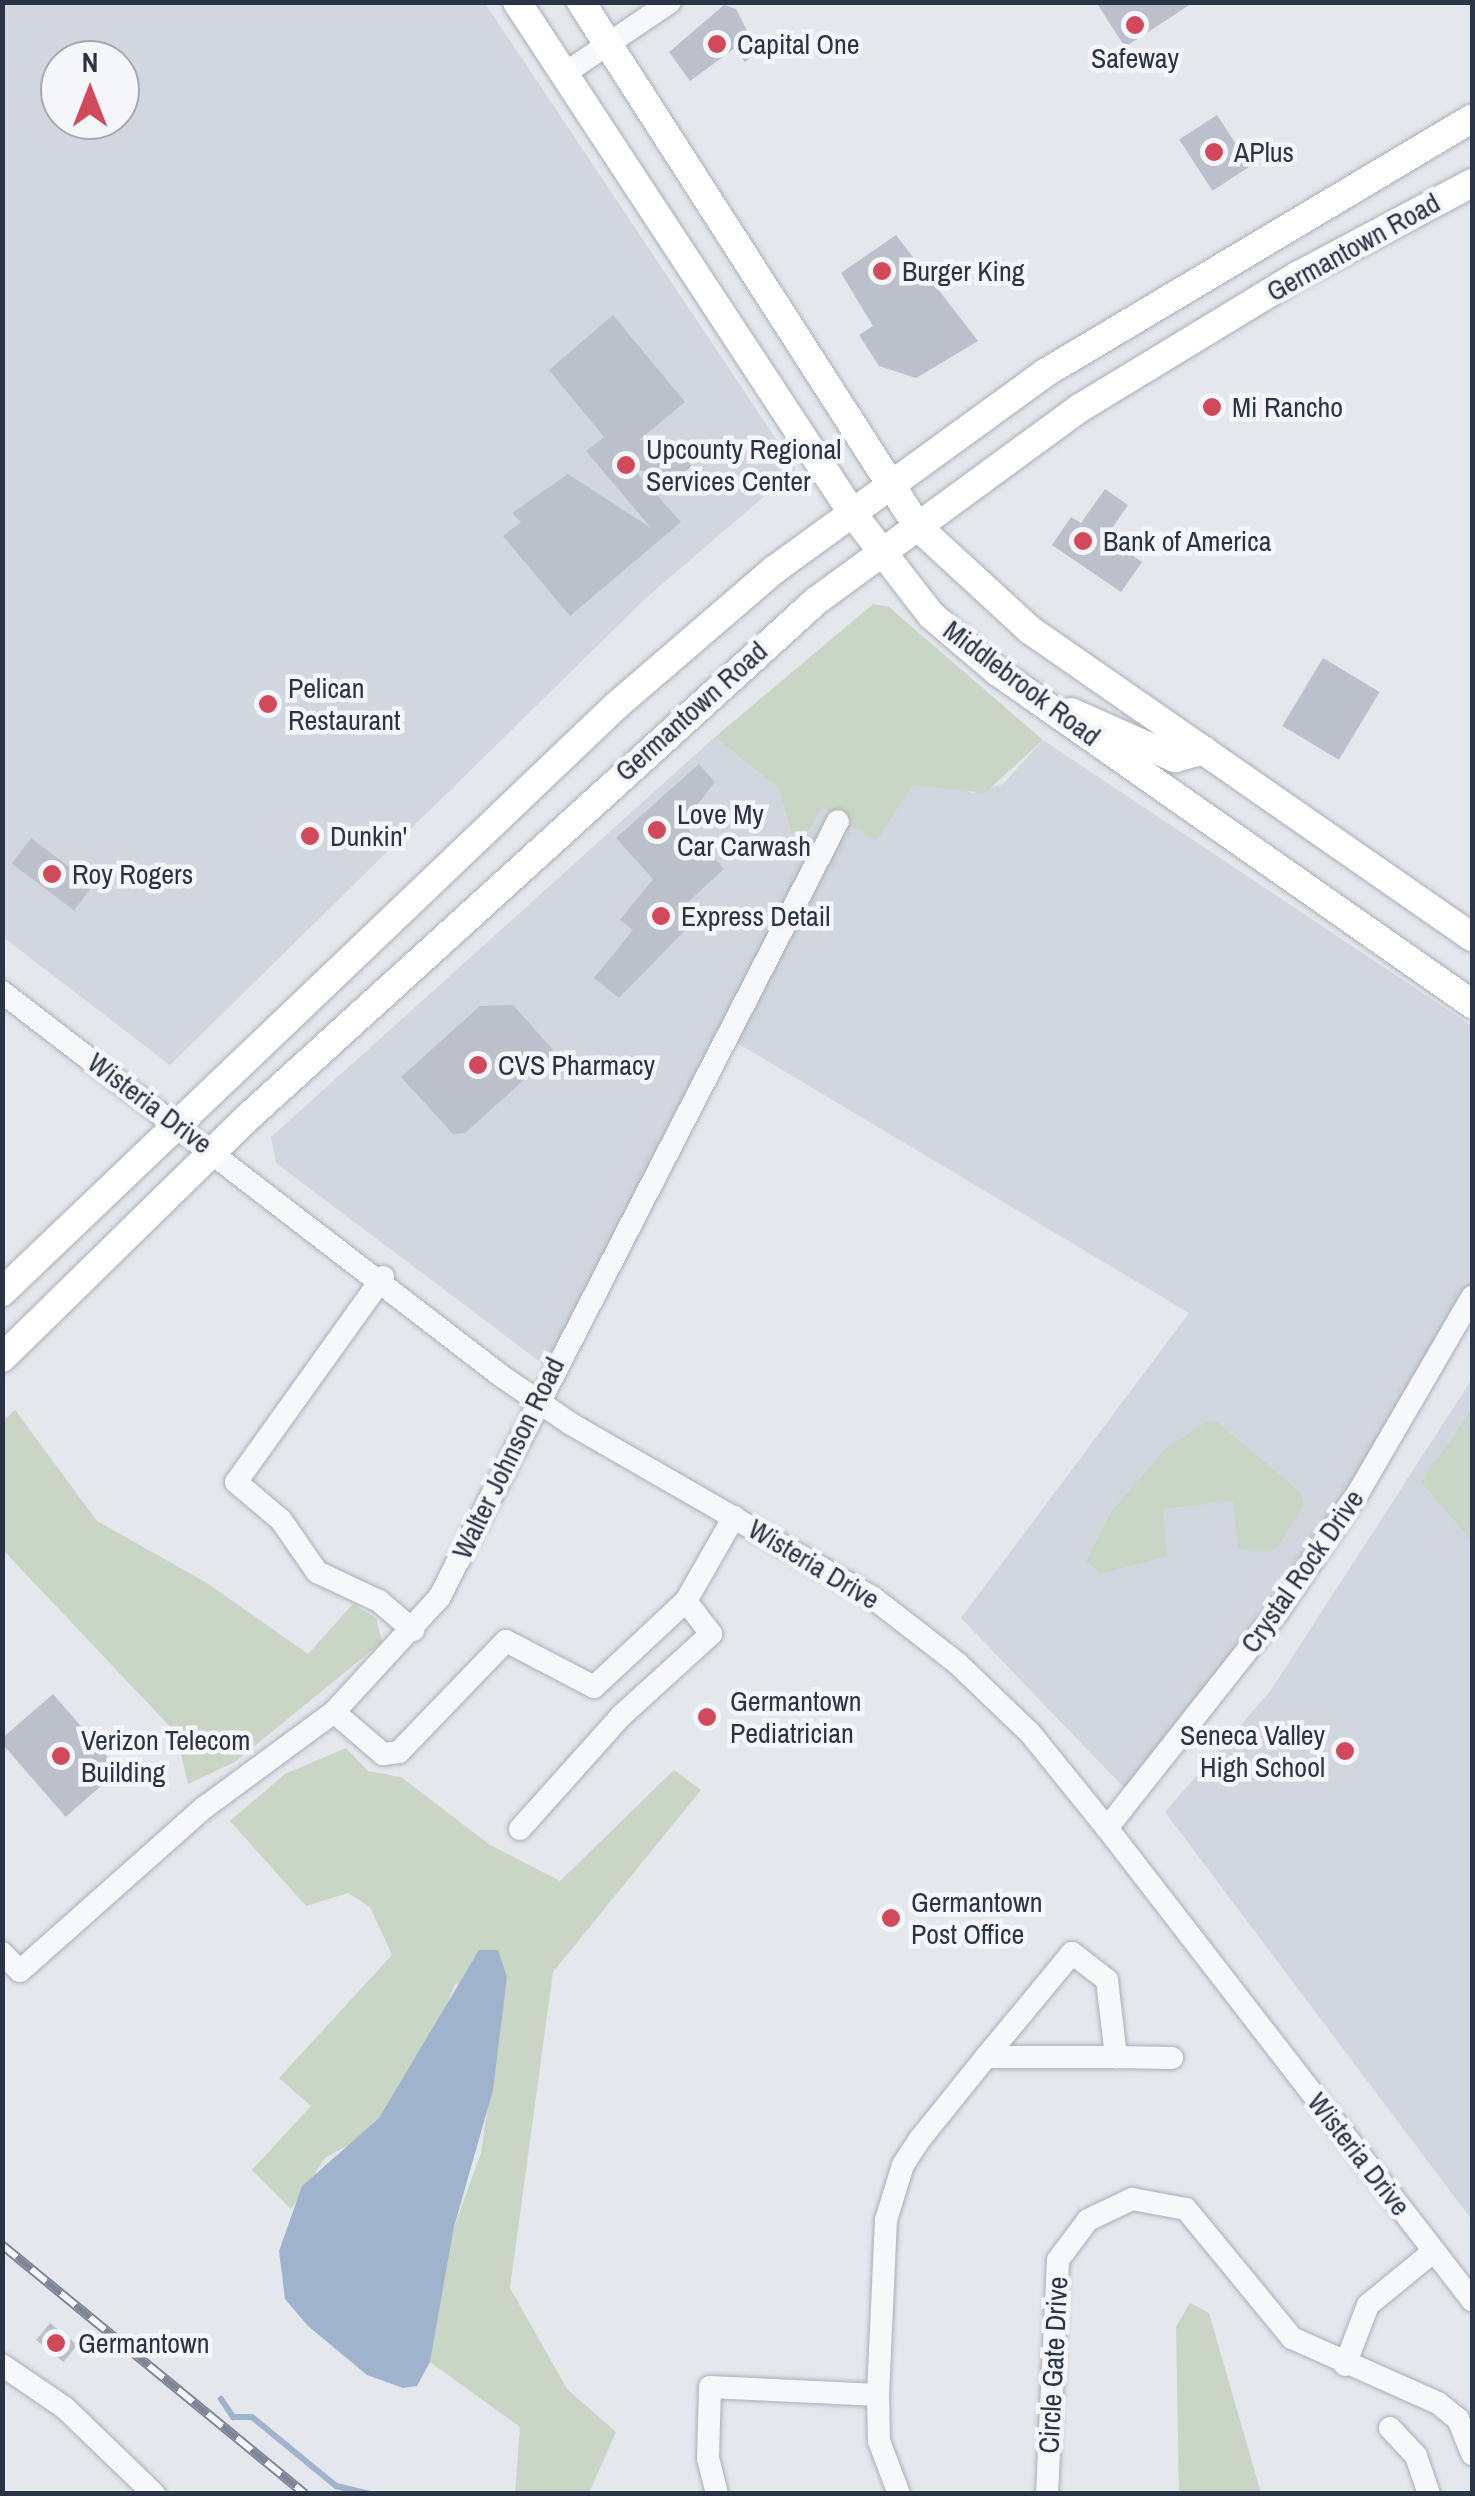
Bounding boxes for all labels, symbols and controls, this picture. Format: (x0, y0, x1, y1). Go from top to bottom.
marker: Safeway (1124, 14, 1146, 36)
place label: Capital One (737, 27, 860, 61)
marker: Capital One (706, 33, 728, 55)
north arrow (40, 40, 140, 140)
place label: Safeway (1091, 41, 1179, 75)
text: N (82, 43, 98, 81)
place label: APlus (1234, 135, 1294, 169)
marker: APlus (1203, 141, 1225, 163)
street label: Germantown Road (1261, 186, 1445, 308)
place label: Burger King (902, 254, 1025, 288)
marker: Burger King (871, 260, 893, 282)
place label: Mi Rancho (1232, 390, 1343, 424)
marker: Mi Rancho (1201, 396, 1223, 418)
place label: Upcounty Regional Services Center (646, 432, 841, 498)
marker: Upcounty Regional Services Center (615, 454, 637, 476)
place label: Bank of America (1103, 524, 1273, 558)
marker: Bank of America (1072, 530, 1094, 552)
street label: Middlebrook Road (937, 613, 1107, 753)
street label: Germantown Road (608, 634, 774, 788)
place label: Pelican Restaurant (288, 671, 400, 737)
marker: Pelican Restaurant (257, 693, 279, 715)
place label: Love My Car Carwash (677, 797, 811, 863)
place label: Dunkin' (330, 819, 407, 853)
marker: Love My Car Carwash (646, 819, 668, 841)
marker: Dunkin' (299, 825, 321, 847)
place label: Roy Rogers (72, 857, 193, 891)
marker: Roy Rogers (41, 863, 63, 885)
place label: Express Detail (681, 899, 830, 933)
marker: Express Detail (650, 905, 672, 927)
street label: Wisteria Drive (81, 1045, 219, 1161)
place label: CVS Pharmacy (498, 1048, 655, 1082)
marker: CVS Pharmacy (467, 1054, 489, 1076)
street label: Walter Johnson Road (445, 1352, 571, 1564)
street label: Crystal Rock Drive (1233, 1483, 1371, 1659)
street label: Wisteria Drive (742, 1512, 886, 1616)
place label: Germantown Pediatrician (730, 1684, 861, 1750)
marker: Germantown Pediatrician (694, 1704, 720, 1730)
place label: Seneca Valley High School (1180, 1718, 1325, 1784)
place label: Verizon Telecom Building (81, 1723, 251, 1789)
marker: Seneca Valley High School (1334, 1740, 1356, 1762)
marker: Verizon Telecom Building (50, 1745, 72, 1767)
place label: Germantown Post Office (911, 1885, 1042, 1951)
marker: Germantown Post Office (880, 1907, 902, 1929)
street label: Wisteria Drive (1301, 2086, 1417, 2222)
street label: Circle Gate Drive (1032, 2276, 1074, 2454)
place label: Germantown (78, 2326, 209, 2360)
marker: Germantown (43, 2330, 69, 2356)

